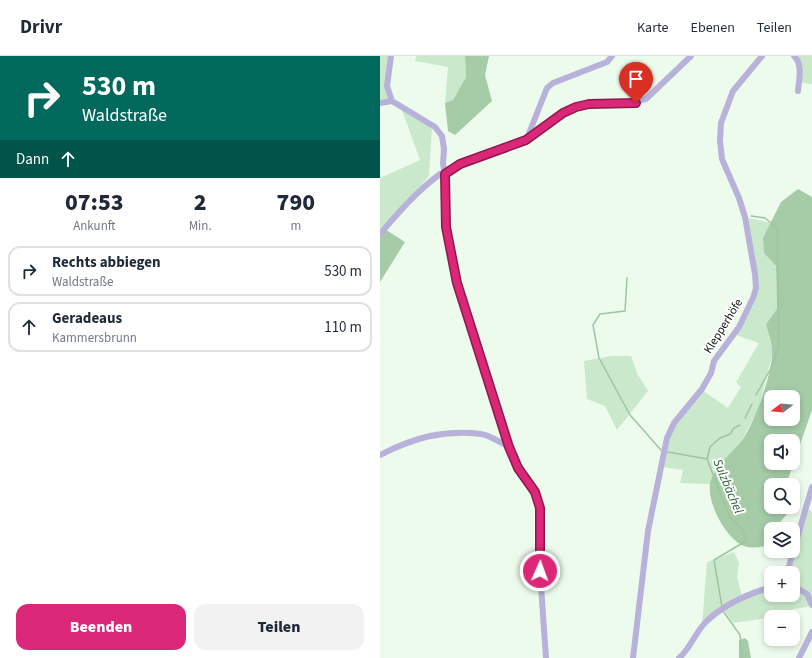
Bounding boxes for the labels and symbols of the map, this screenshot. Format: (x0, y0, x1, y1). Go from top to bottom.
pin (619, 62, 653, 103)
street label: Klepperhöfe (700, 296, 747, 357)
north arrow (764, 390, 800, 426)
water label: Sulzbächel (709, 456, 748, 517)
position arrow (519, 550, 561, 592)

